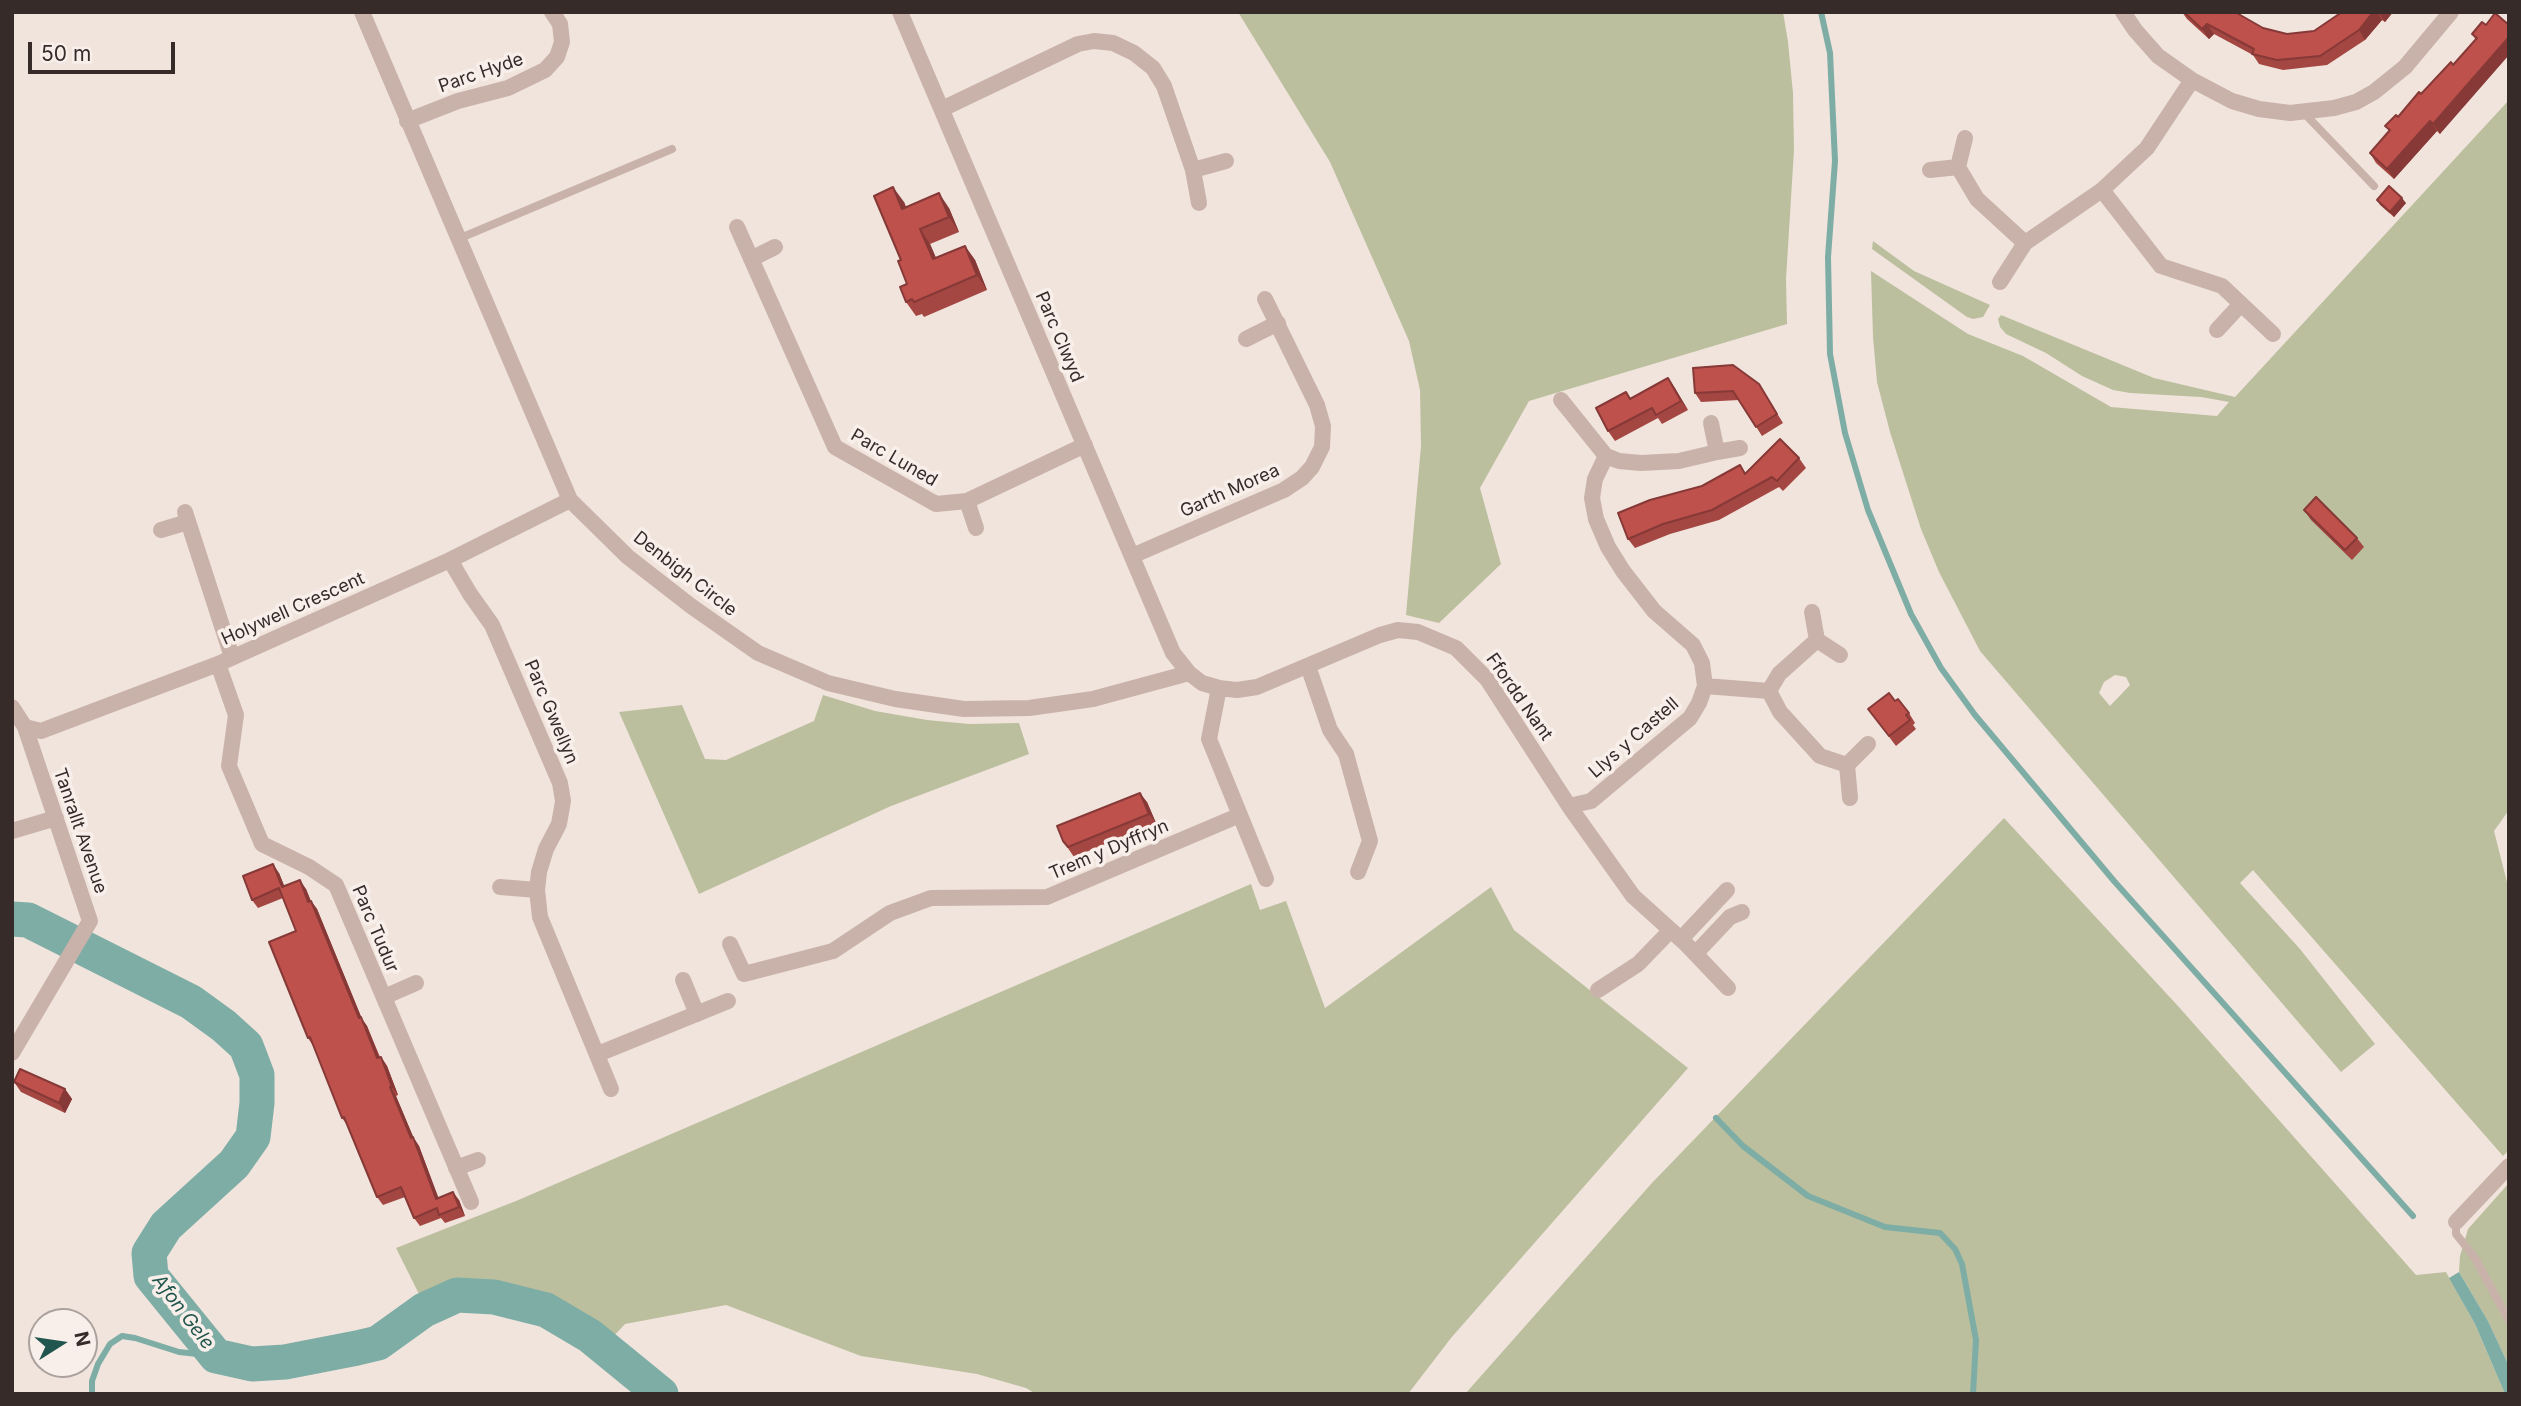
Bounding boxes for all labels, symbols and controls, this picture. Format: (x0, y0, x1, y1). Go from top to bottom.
scale bar (32, 28, 178, 72)
text: 50 m (41, 41, 91, 66)
street label: Parc Hyde (436, 48, 526, 98)
street label: Parc Clwyd (1030, 288, 1088, 386)
street label: Parc Luned (847, 425, 941, 491)
street label: Garth Morea (1177, 459, 1283, 523)
street label: Denbigh Circle (629, 527, 741, 621)
street label: Holywell Crescent (218, 568, 368, 650)
street label: Ffordd Nant (1481, 649, 1557, 745)
street label: Parc Gwellyn (519, 657, 583, 767)
street label: Llys y Castell (1585, 693, 1683, 783)
street label: Tanrallt Avenue (48, 766, 112, 896)
street label: Trem y Dyffryn (1046, 815, 1172, 885)
street label: Parc Tudur (347, 882, 403, 976)
water label: Afon Gele (147, 1270, 219, 1354)
north arrow (28, 1308, 98, 1378)
text: N (69, 1329, 95, 1348)

